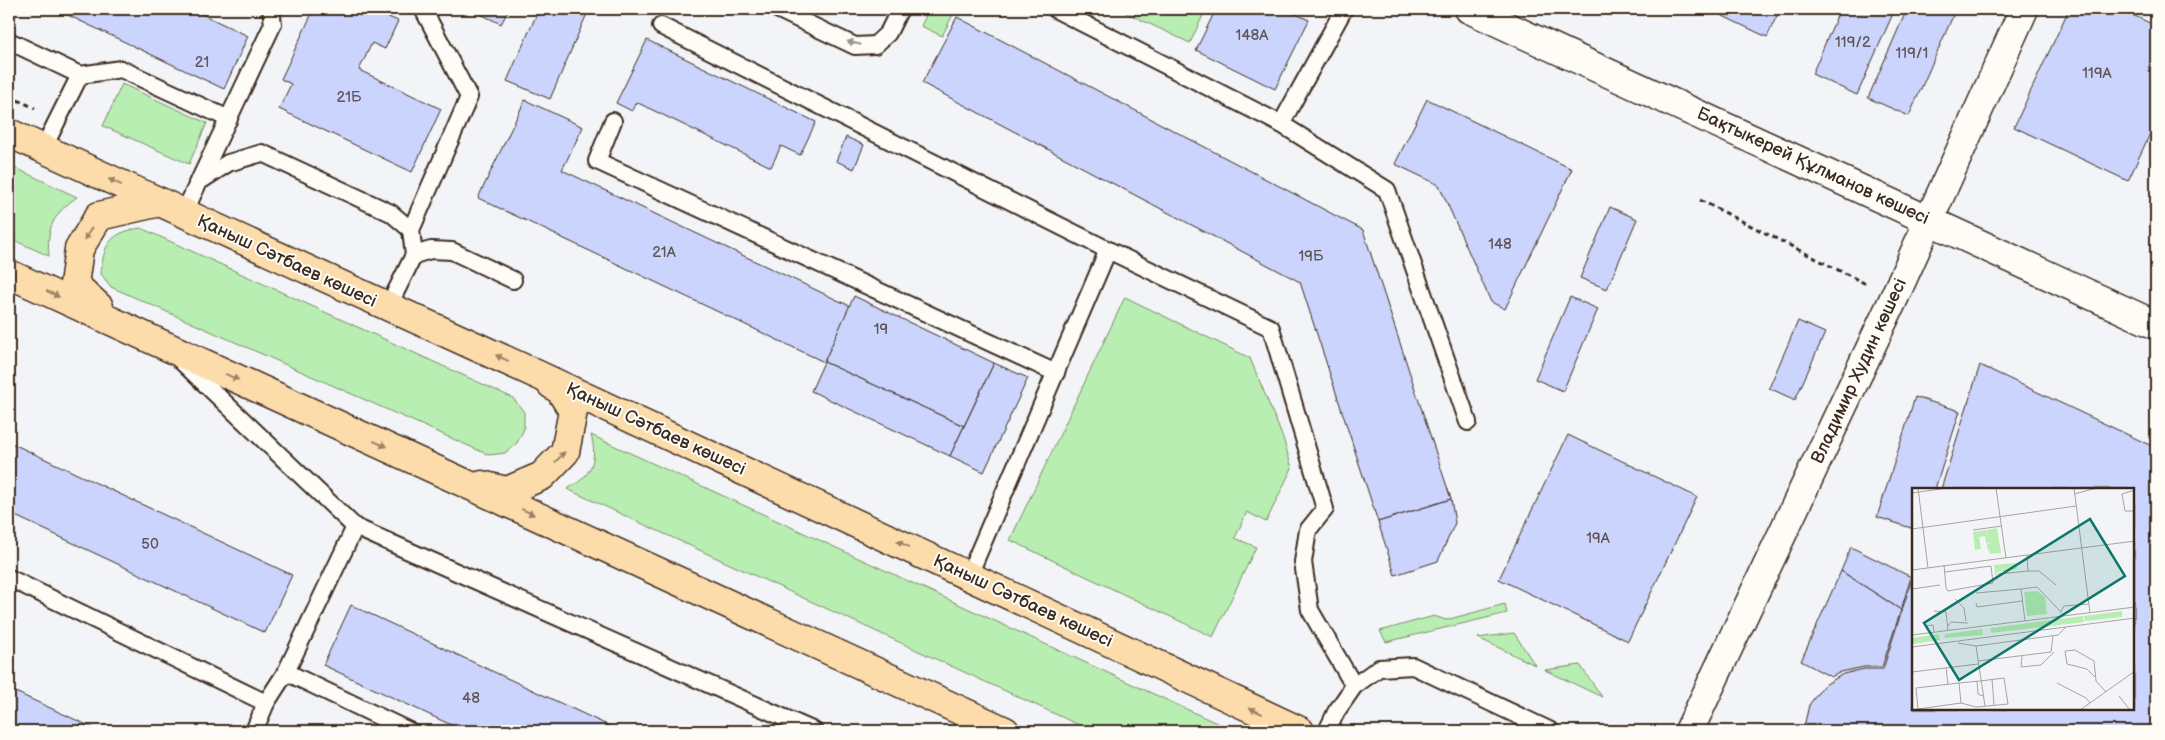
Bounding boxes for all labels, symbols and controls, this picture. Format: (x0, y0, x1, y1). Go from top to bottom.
house number: 148А (1236, 26, 1269, 45)
house number: 119/2 (1835, 33, 1871, 52)
one-way arrow (846, 39, 861, 47)
house number: 119/1 (1896, 44, 1928, 63)
house number: 21 (195, 53, 209, 72)
house number: 119А (2082, 64, 2113, 83)
house number: 21Б (337, 88, 362, 107)
street label: Бақтыкерей Құлманов көшесі (1694, 103, 1932, 229)
one-way arrow (108, 178, 122, 186)
street label: Қаныш Сәтбаев көшесі (194, 210, 380, 312)
one-way arrow (83, 227, 92, 241)
house number: 148 (1488, 235, 1512, 254)
house number: 21А (652, 243, 677, 262)
house number: 19Б (1299, 247, 1324, 266)
street label: Владимир Худин көшесі (1807, 275, 1911, 467)
one-way arrow (46, 290, 60, 298)
house number: 19 (874, 320, 888, 339)
one-way arrow (495, 354, 509, 362)
one-way arrow (225, 373, 239, 381)
street label: Қаныш Сәтбаев көшесі (563, 378, 749, 480)
one-way arrow (373, 441, 387, 449)
one-way arrow (554, 452, 566, 464)
inset map (1912, 488, 2135, 710)
one-way arrow (521, 508, 535, 516)
house number: 19А (1586, 529, 1611, 548)
house number: 50 (141, 535, 159, 554)
one-way arrow (896, 540, 910, 548)
street label: Қаныш Сәтбаев көшесі (930, 550, 1116, 652)
house number: 48 (462, 689, 480, 708)
one-way arrow (1249, 706, 1263, 714)

